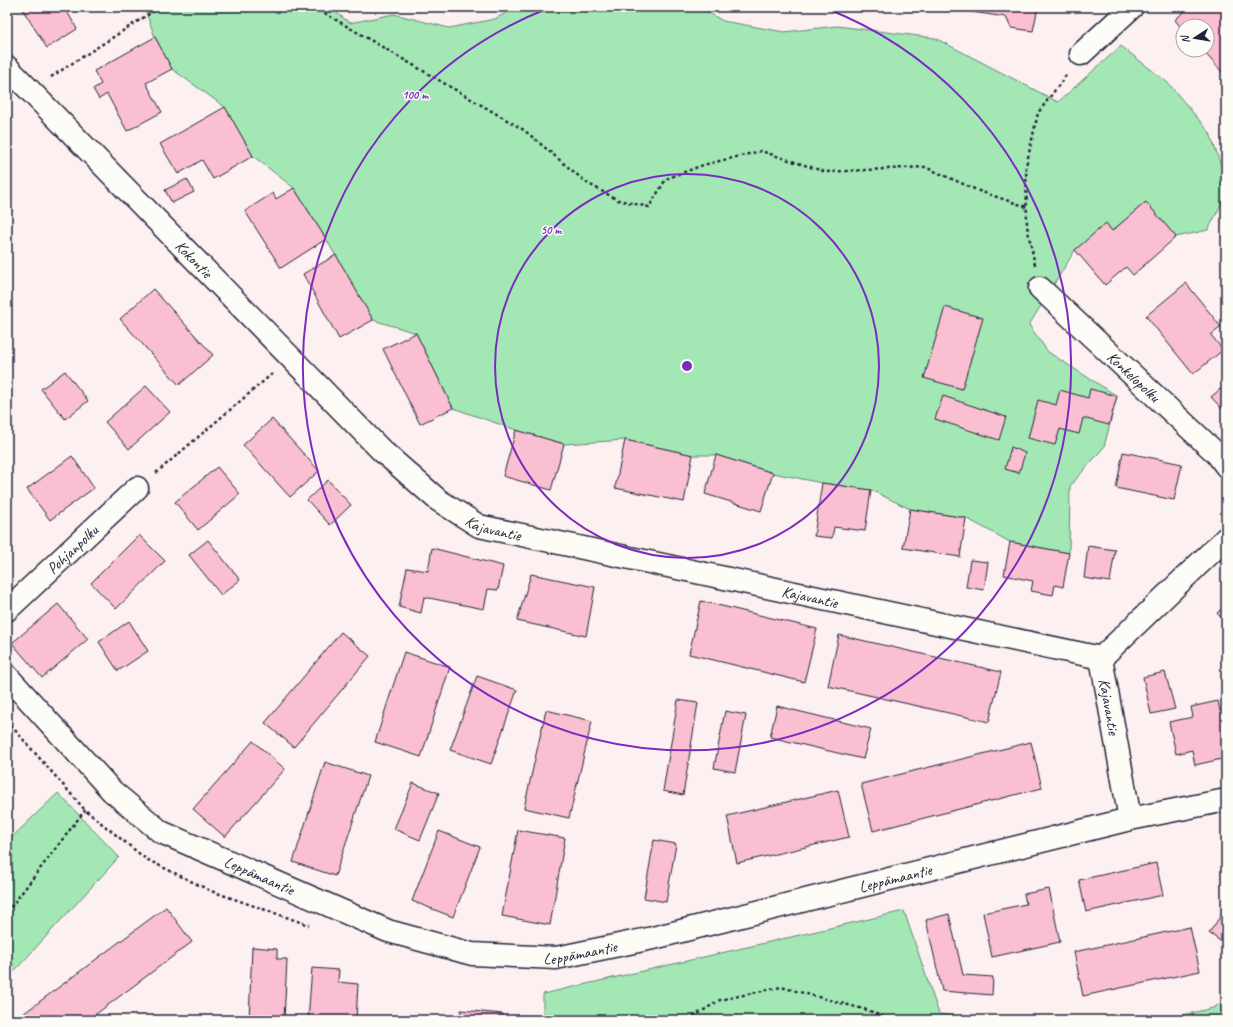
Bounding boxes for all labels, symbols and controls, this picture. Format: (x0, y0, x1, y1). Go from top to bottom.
north arrow (1175, 18, 1215, 58)
text: N (1177, 33, 1193, 45)
text: 100 m (402, 87, 429, 103)
text: 50 m (541, 222, 562, 238)
street label: Kokontie (171, 236, 218, 284)
street label: Konkelopolku (1103, 347, 1165, 407)
centre of rings (680, 359, 694, 373)
street label: Kajavantie (461, 511, 524, 546)
street label: Pohjanpolku (43, 520, 103, 579)
street label: Kajavantie (780, 582, 841, 613)
street label: Kajavantie (1094, 677, 1124, 738)
street label: Leppämaantie (221, 852, 299, 901)
street label: Leppämaantie (857, 859, 936, 897)
street label: Leppämaantie (543, 936, 620, 969)

